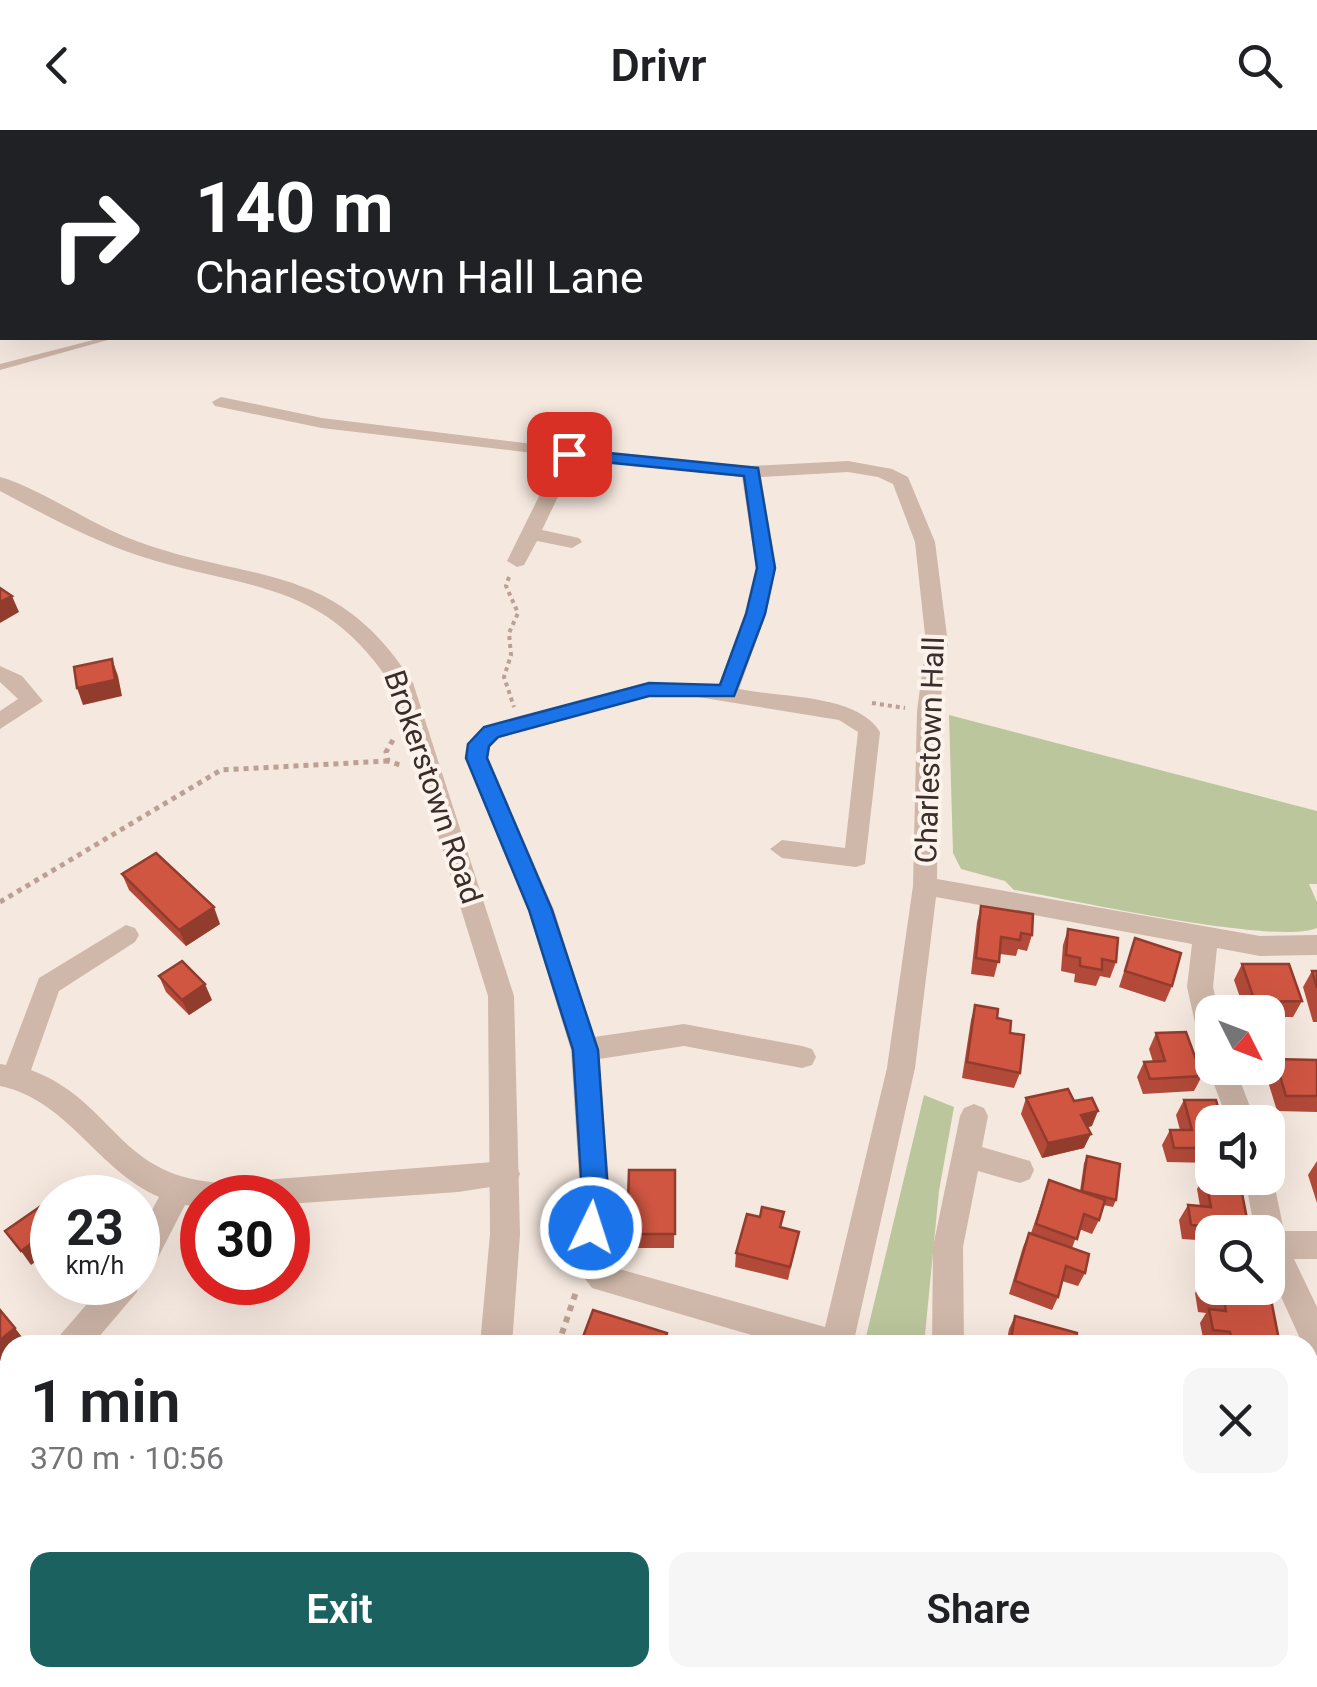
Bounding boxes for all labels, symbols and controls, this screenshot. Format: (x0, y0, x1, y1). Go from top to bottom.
icon: back (30, 38, 85, 93)
icon: search (1232, 38, 1287, 93)
text: Drivr (611, 39, 706, 92)
text: 140 m (195, 167, 394, 249)
icon: right (30, 170, 160, 300)
text: Charlestown Hall Lane (195, 251, 644, 304)
pin (527, 412, 612, 497)
icon: arrive (542, 427, 597, 482)
street label: Charlestown Hall (908, 636, 951, 864)
street label: Brokerstown Road (377, 666, 490, 908)
north arrow (1195, 995, 1285, 1085)
map controls (1195, 995, 1285, 1305)
button: sound (1195, 1105, 1285, 1195)
speed limit sign: 30 (180, 1175, 310, 1305)
position arrow (539, 1176, 643, 1280)
text: 23 (66, 1199, 124, 1257)
button: search (1195, 1215, 1285, 1305)
text: km/h (66, 1251, 124, 1280)
text: 1 min (30, 1366, 180, 1437)
button: close (1183, 1368, 1288, 1473)
text: 370 m · 10:56 (30, 1439, 224, 1477)
button: Exit (30, 1552, 649, 1667)
button: Share (669, 1552, 1288, 1667)

